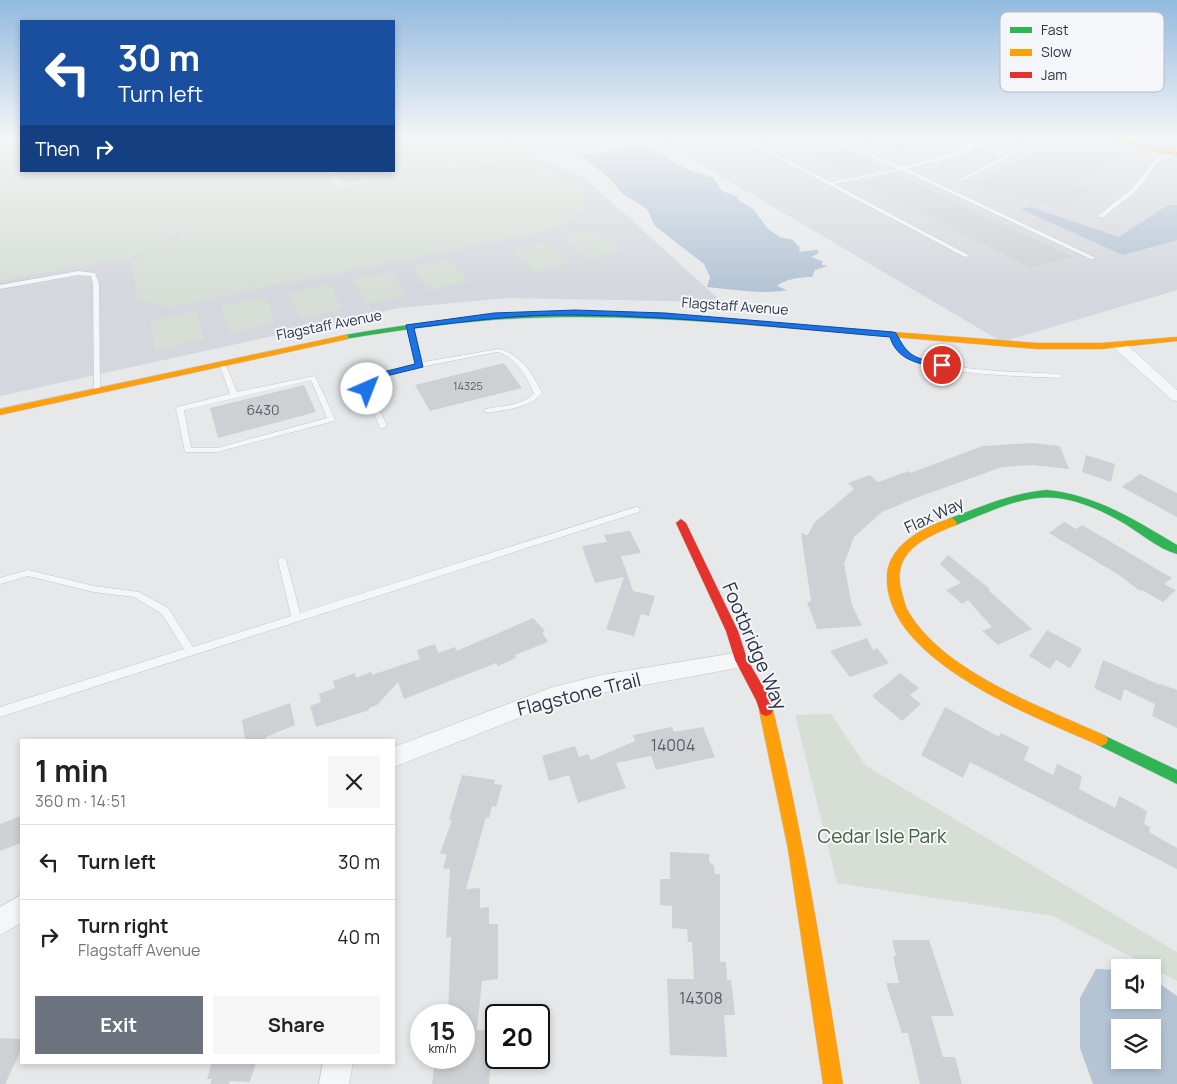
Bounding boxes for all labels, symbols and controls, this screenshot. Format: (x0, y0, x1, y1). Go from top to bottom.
legend (1000, 12, 1164, 92)
text: Fast (1041, 20, 1069, 39)
text: 30 m (118, 34, 200, 82)
icon: left (35, 40, 100, 105)
text: Slow (1041, 42, 1072, 61)
text: Jam (1041, 65, 1067, 84)
text: Turn left (118, 79, 203, 109)
icon: right (90, 135, 118, 163)
text: Then (35, 136, 80, 162)
street label: Flagstaff Avenue (681, 292, 789, 319)
street label: Flagstaff Avenue (275, 305, 383, 344)
pin (921, 344, 963, 386)
icon: arrive (928, 351, 956, 379)
position arrow (340, 362, 392, 414)
house number: 14325 (453, 378, 483, 393)
house number: 6430 (246, 400, 280, 419)
street label: Flax Way (901, 491, 968, 538)
street label: Footbridge Way (716, 578, 794, 714)
street label: Flagstone Trail (514, 666, 644, 722)
house number: 14004 (651, 734, 695, 756)
text: 1 min (35, 750, 108, 791)
button: close (328, 756, 380, 808)
text: 360 m · 14:51 (35, 790, 126, 812)
park label: Cedar Isle Park (818, 823, 947, 849)
icon: left (35, 848, 63, 876)
text: Turn left (78, 849, 156, 875)
text: 30 m (338, 849, 380, 875)
text: Turn right (78, 913, 168, 939)
icon: right (35, 923, 63, 951)
text: 40 m (337, 924, 380, 950)
text: Flagstaff Avenue (78, 939, 200, 961)
map controls (1111, 959, 1161, 1069)
button: sound (1111, 959, 1161, 1009)
house number: 14308 (679, 987, 723, 1009)
button: Exit (35, 996, 203, 1054)
button: Share (213, 996, 380, 1054)
speed limit sign: 20 (485, 1004, 550, 1069)
text: 15 (430, 1013, 455, 1048)
button: layers (1111, 1019, 1161, 1069)
text: km/h (429, 1040, 456, 1057)

